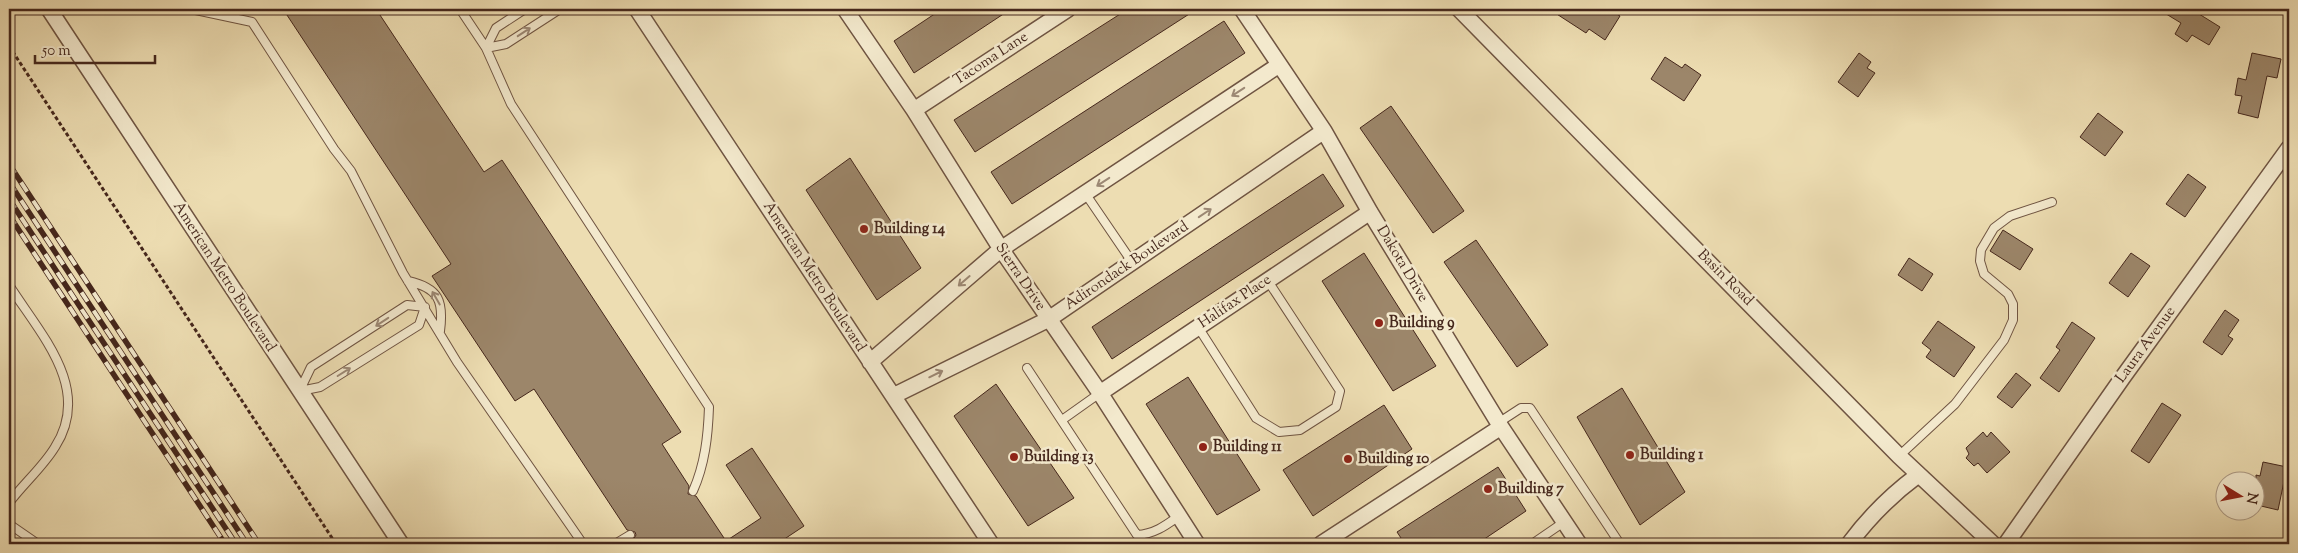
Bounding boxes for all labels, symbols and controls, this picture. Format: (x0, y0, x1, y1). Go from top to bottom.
one-way arrow (517, 26, 531, 36)
street label: Tacoma Lane (950, 27, 1032, 91)
scale bar (35, 32, 155, 64)
text: 50 m (41, 41, 71, 62)
one-way arrow (1232, 87, 1246, 97)
one-way arrow (1096, 177, 1110, 187)
street label: American Metro Boulevard (167, 198, 281, 357)
street label: American Metro Boulevard (757, 198, 871, 357)
one-way arrow (1197, 208, 1211, 218)
street label: Adirondack Boulevard (1061, 216, 1194, 315)
place label: Building 14 (874, 219, 945, 240)
street label: Dakota Drive (1371, 222, 1433, 306)
marker: Building 14 (858, 223, 870, 235)
street label: Sierra Drive (990, 239, 1050, 315)
street label: Basin Road (1692, 245, 1758, 311)
street label: Halifax Place (1194, 270, 1276, 334)
one-way arrow (958, 275, 971, 286)
one-way arrow (430, 292, 440, 306)
street label: Laura Avenue (2111, 302, 2181, 388)
place label: Building 9 (1389, 313, 1455, 334)
one-way arrow (375, 317, 389, 327)
marker: Building 9 (1373, 317, 1385, 329)
one-way arrow (336, 367, 350, 377)
one-way arrow (929, 369, 944, 379)
place label: Building 11 (1213, 437, 1282, 458)
marker: Building 11 (1197, 441, 1209, 453)
place label: Building 1 (1640, 445, 1704, 466)
place label: Building 13 (1024, 447, 1094, 468)
place label: Building 10 (1358, 449, 1429, 470)
marker: Building 1 (1624, 449, 1636, 461)
marker: Building 13 (1008, 451, 1020, 463)
marker: Building 10 (1342, 453, 1354, 465)
north arrow (2216, 470, 2266, 520)
place label: Building 7 (1498, 479, 1564, 500)
marker: Building 7 (1482, 483, 1494, 495)
text: N (2240, 491, 2262, 505)

